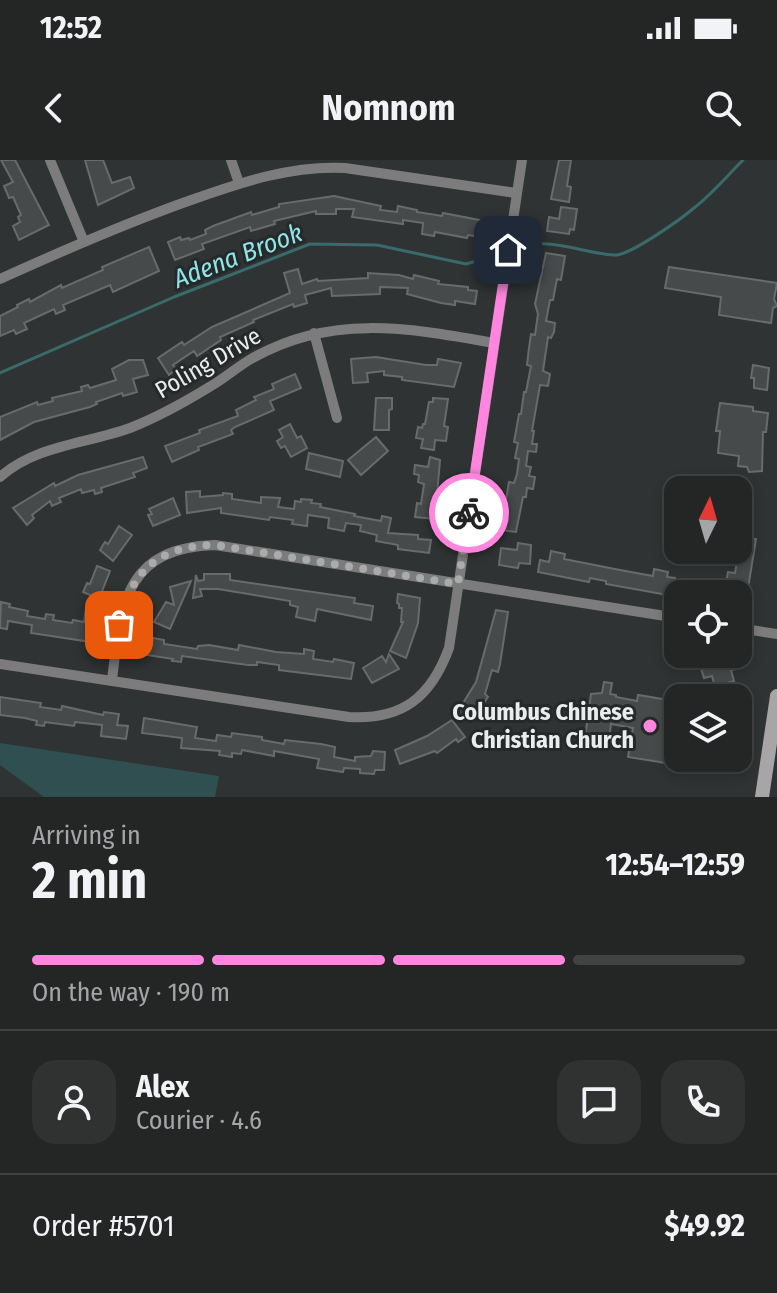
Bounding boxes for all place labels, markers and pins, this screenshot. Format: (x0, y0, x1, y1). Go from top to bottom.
pin (474, 216, 542, 284)
pin (85, 591, 153, 659)
place label: Columbus Chinese Christian Church (452, 698, 634, 754)
marker: Columbus Chinese Christian Church (641, 717, 659, 735)

